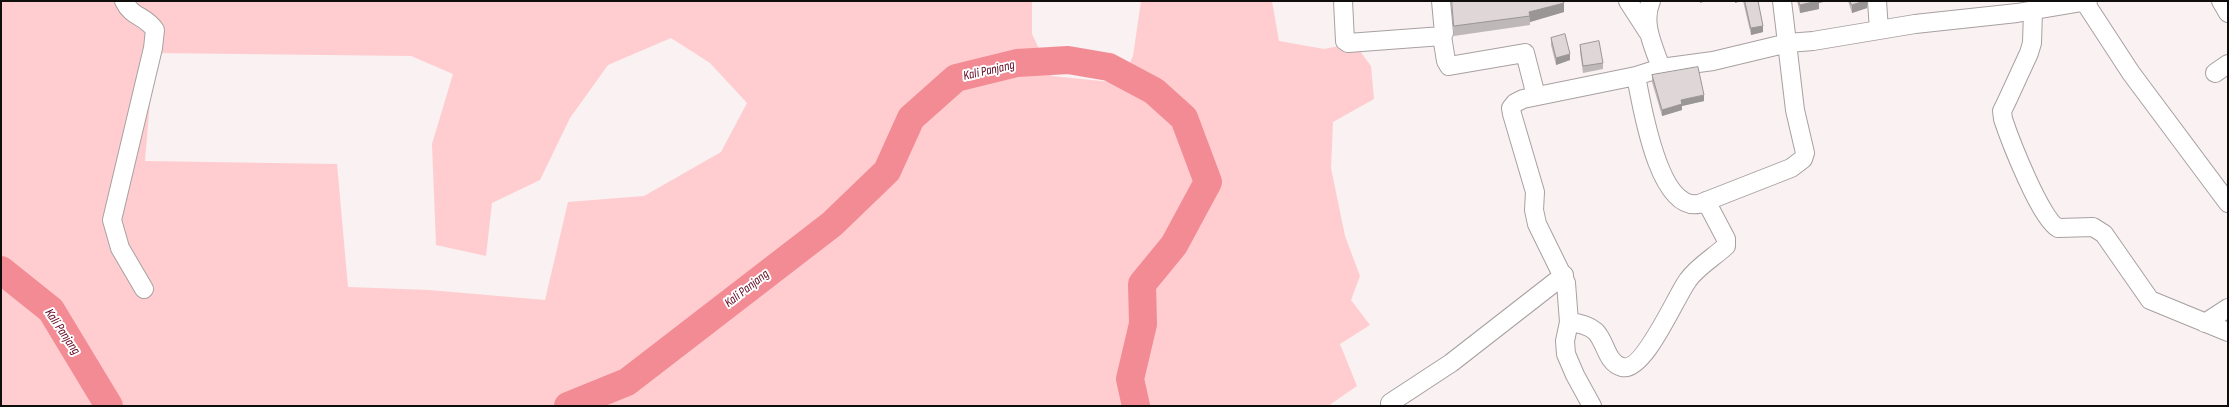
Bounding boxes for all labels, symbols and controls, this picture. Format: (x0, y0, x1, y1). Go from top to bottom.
water label: Kali Panjang (962, 58, 1016, 84)
water label: Kali Panjang (722, 267, 772, 311)
water label: Kali Panjang (41, 306, 83, 358)

